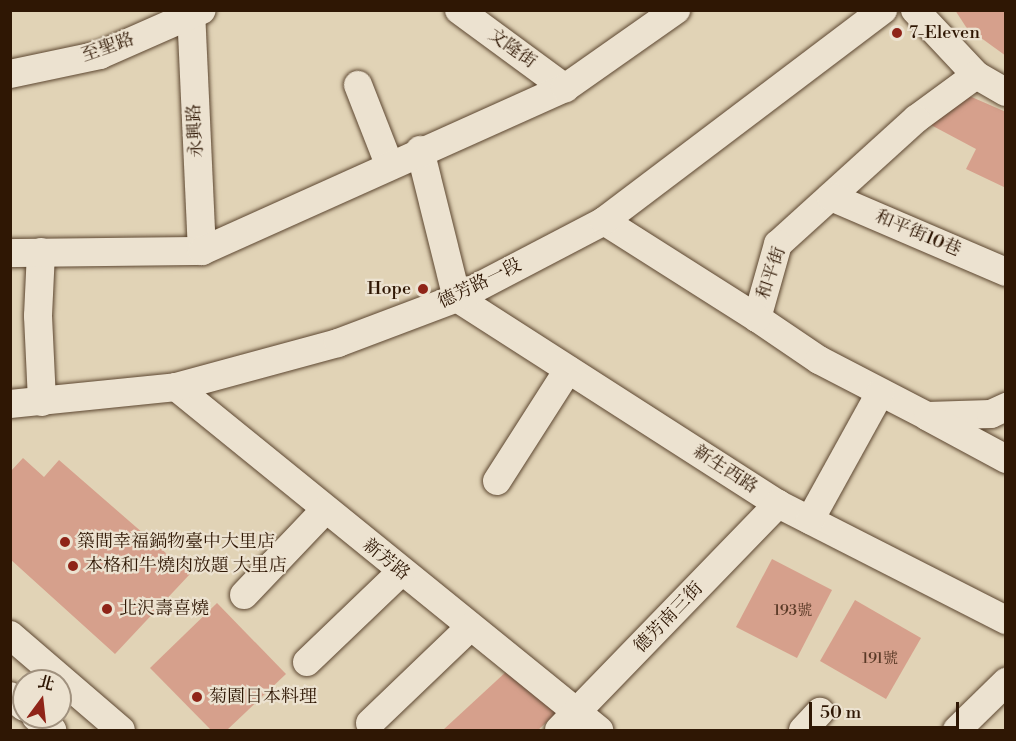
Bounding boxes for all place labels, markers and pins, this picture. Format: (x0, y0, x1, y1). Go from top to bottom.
place label: 7-Eleven (909, 22, 980, 44)
marker: 7-Eleven (890, 26, 904, 40)
place label: Hope (367, 278, 411, 300)
marker: Hope (416, 282, 430, 296)
place label: 築間幸福鍋物臺中大里店 (77, 531, 275, 553)
marker: 築間幸福鍋物臺中大里店 (58, 535, 72, 549)
place label: 本格和牛燒肉放題 大里店 (85, 555, 287, 577)
marker: 本格和牛燒肉放題 大里店 (66, 559, 80, 573)
place label: 北沢壽喜燒 (119, 598, 209, 620)
marker: 北沢壽喜燒 (100, 602, 114, 616)
place label: 菊園日本料理 (209, 686, 317, 708)
marker: 菊園日本料理 (190, 690, 204, 704)

